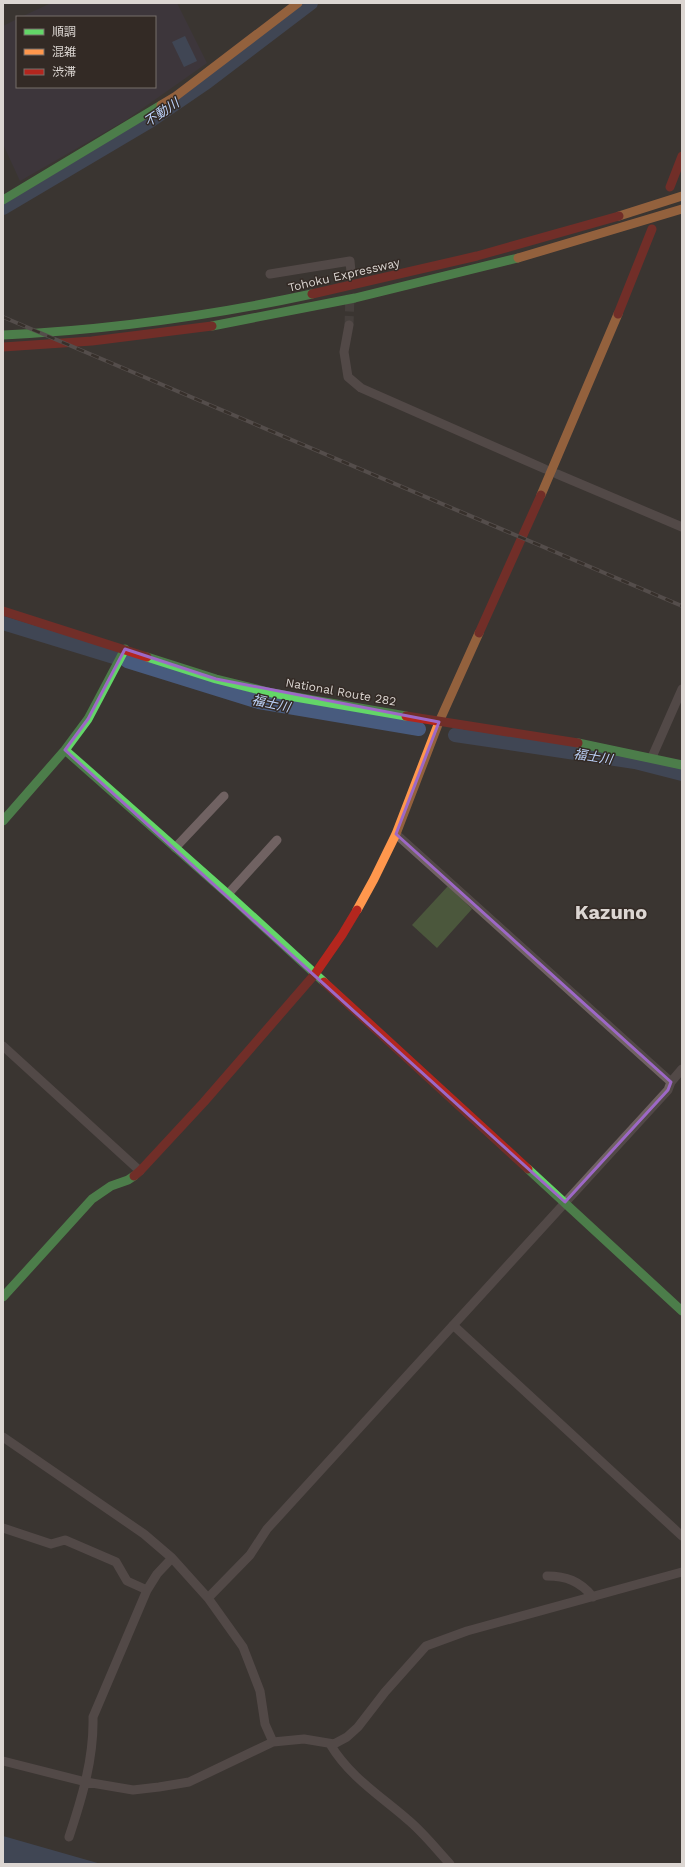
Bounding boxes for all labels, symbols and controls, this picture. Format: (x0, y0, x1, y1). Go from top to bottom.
legend (16, 16, 156, 88)
text: 順調 (52, 25, 76, 39)
text: 混雑 (52, 45, 76, 59)
text: 渋滞 (52, 65, 76, 79)
water label: 不動川 (141, 94, 183, 130)
street label: Tohoku Expressway (287, 255, 402, 295)
street label: National Route 282 (285, 675, 397, 709)
water label: 福士川 (250, 692, 293, 715)
water label: 福士川 (572, 746, 615, 767)
district label: Kazuno (575, 900, 647, 924)

